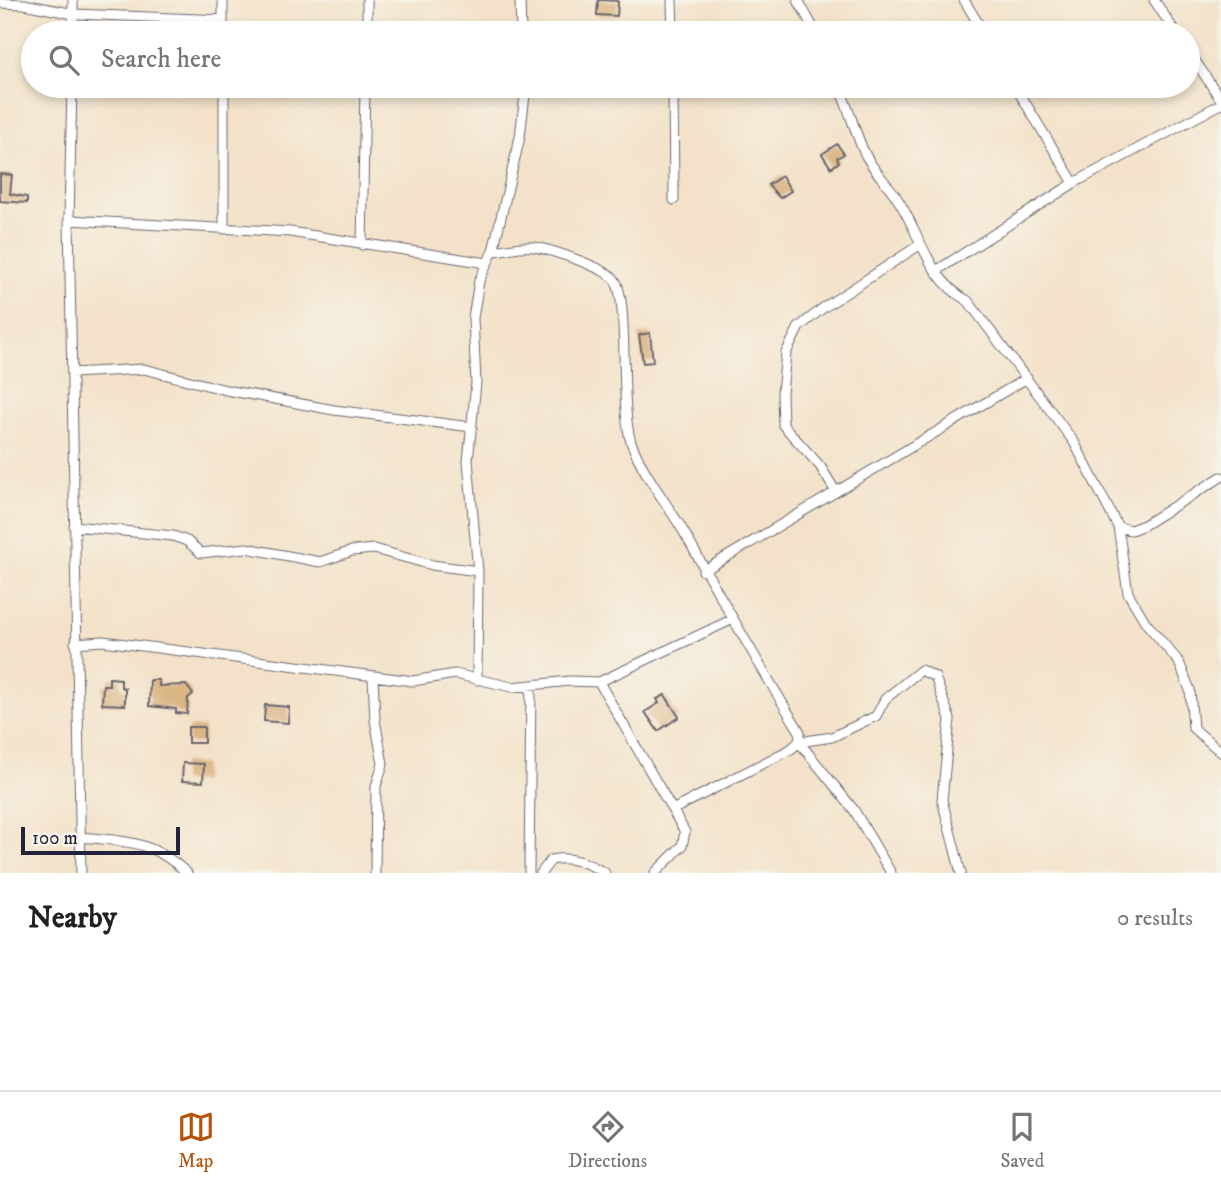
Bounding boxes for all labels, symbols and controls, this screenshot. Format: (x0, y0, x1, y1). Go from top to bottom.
search box (21, 21, 1200, 98)
icon: search (45, 41, 83, 79)
text: Search here (101, 43, 221, 76)
scale bar (21, 824, 180, 856)
text: 100 m (32, 827, 78, 850)
text: Nearby (28, 900, 117, 937)
text: 0 results (1117, 904, 1193, 933)
tab: Map (177, 1108, 215, 1173)
tab: Directions (568, 1108, 647, 1173)
tab: Saved (1001, 1108, 1044, 1173)

